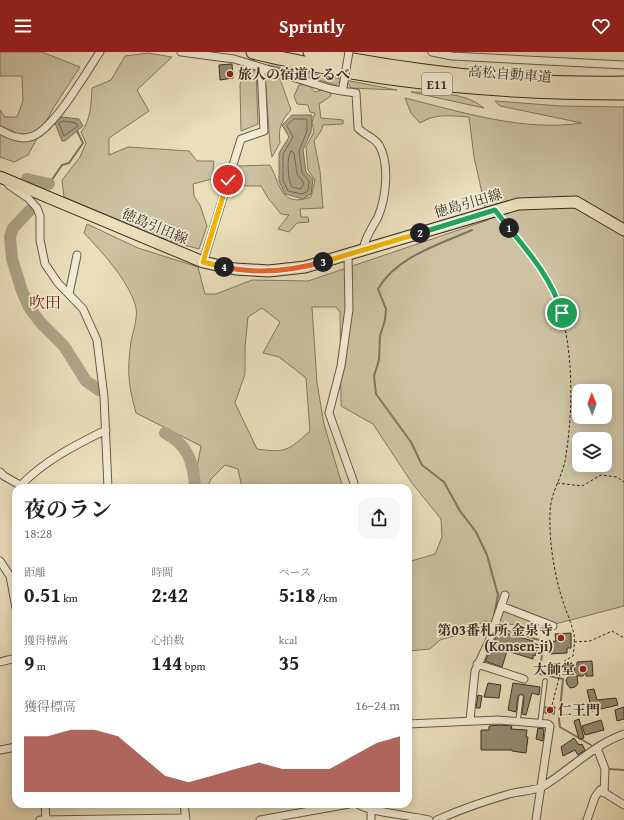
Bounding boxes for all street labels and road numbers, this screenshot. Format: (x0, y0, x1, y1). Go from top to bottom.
street label: 高松自動車道 (467, 61, 553, 87)
road number: E11 (422, 73, 452, 95)
street label: 徳島引田線 (432, 184, 504, 222)
street label: 徳島引田線 (119, 203, 191, 249)

